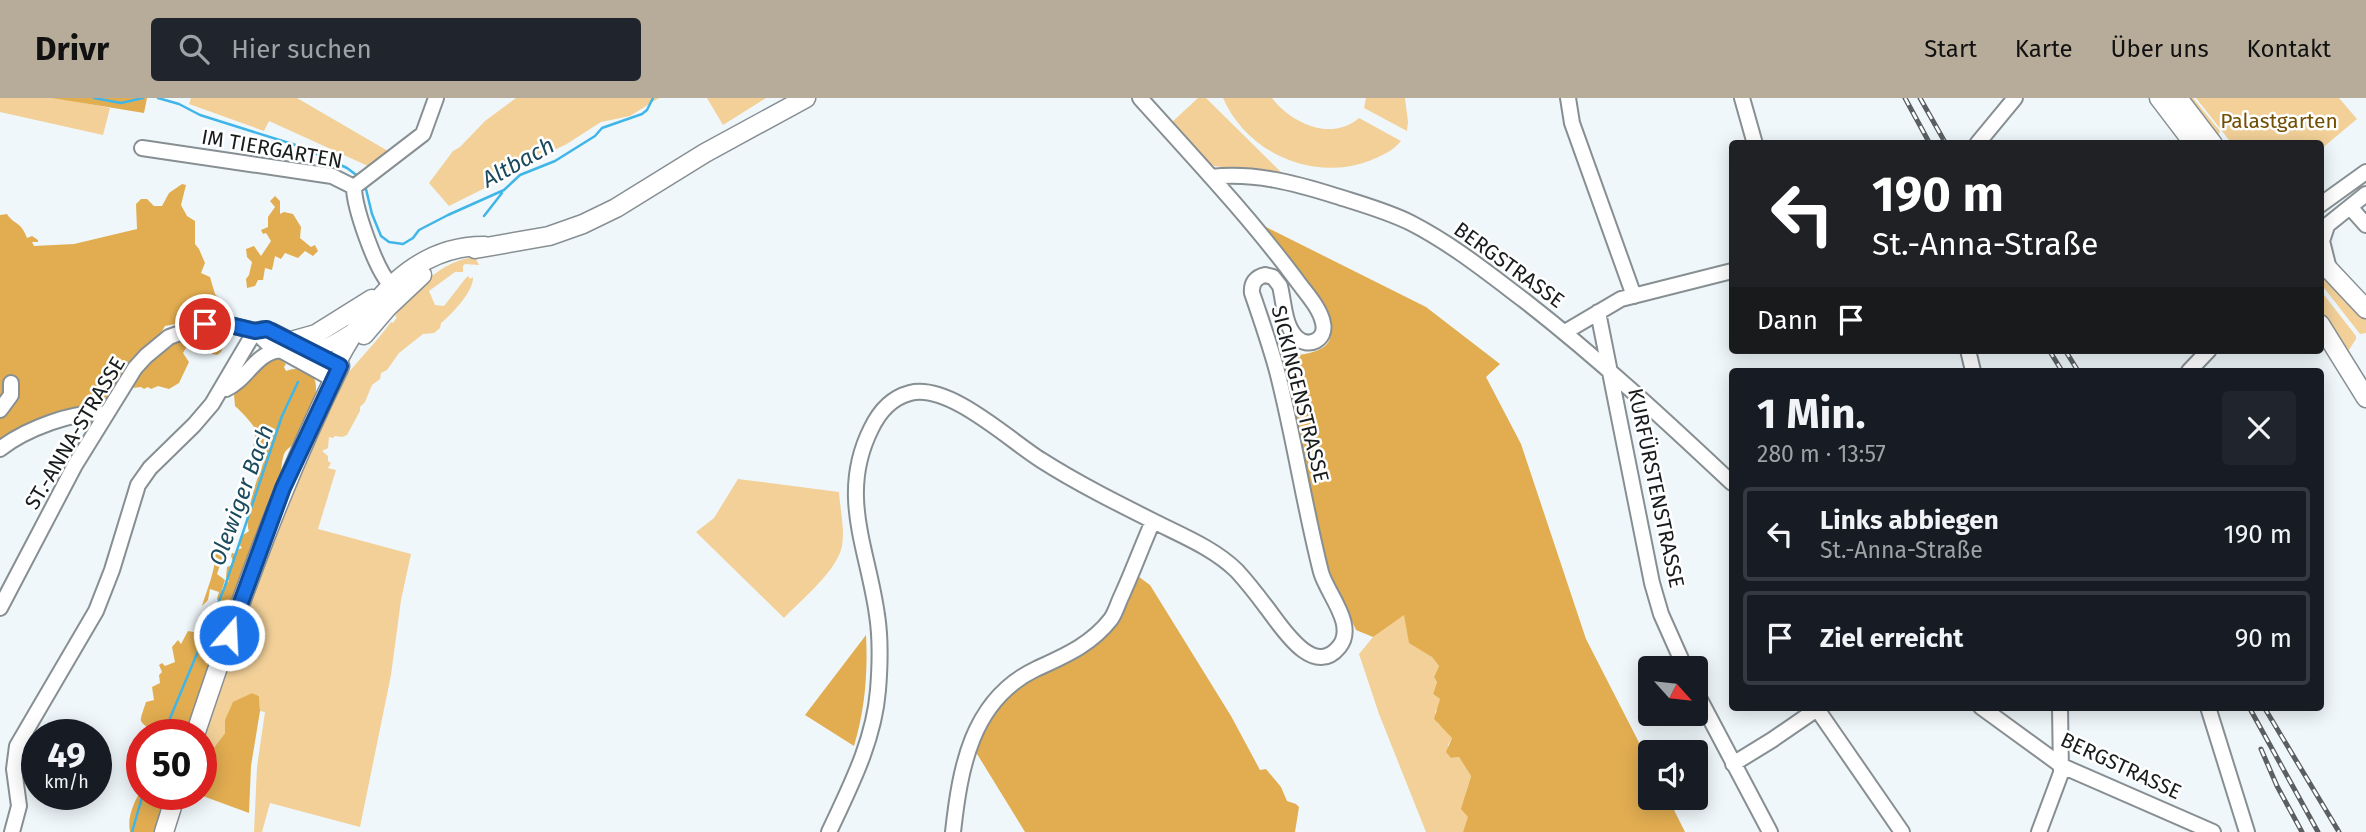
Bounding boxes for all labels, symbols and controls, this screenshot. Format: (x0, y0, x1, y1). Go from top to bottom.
search box (151, 18, 641, 81)
text: Drivr (35, 29, 109, 69)
icon: search (175, 30, 213, 68)
text: Hier suchen (231, 34, 372, 65)
text: Start (1924, 35, 1977, 63)
text: Karte (2015, 35, 2073, 63)
text: Über uns (2111, 35, 2209, 63)
text: Kontakt (2247, 35, 2331, 63)
park label: Palastgarten (2220, 108, 2338, 134)
street label: IM TIERGARTEN (199, 124, 345, 174)
water label: Altbach (476, 131, 559, 194)
text: 190 m (1872, 165, 2004, 224)
icon: left (1757, 168, 1848, 259)
street label: BERGSTRASSE (1449, 216, 1569, 314)
text: St.-Anna-Straße (1872, 225, 2098, 263)
pin (175, 294, 235, 354)
icon: arrive (1832, 301, 1870, 339)
street label: SICKINGENSTRASSE (1265, 303, 1335, 485)
icon: arrive (186, 305, 224, 343)
text: Dann (1757, 305, 1818, 336)
street label: ST.-ANNA-STRASSE (19, 352, 131, 514)
street label: KURFÜRSTENSTRASSE (1622, 386, 1690, 590)
text: 1 Min. (1757, 389, 1866, 439)
button: close (2222, 391, 2296, 465)
water label: Olewiger Bach (203, 421, 279, 569)
text: 280 m · 13:57 (1757, 440, 1886, 468)
text: Links abbiegen (1820, 505, 1999, 536)
icon: left (1761, 515, 1799, 553)
text: 190 m (2223, 519, 2292, 550)
text: St.-Anna-Straße (1820, 536, 1983, 564)
position arrow (192, 598, 266, 672)
icon: arrive (1761, 619, 1799, 657)
text: Ziel erreicht (1820, 623, 1963, 654)
text: 90 m (2235, 623, 2292, 654)
north arrow (1638, 656, 1708, 726)
map controls (1638, 656, 1708, 810)
speed limit sign: 50 (126, 719, 217, 810)
street label: BERGSTRASSE (2056, 727, 2186, 805)
text: 49 (47, 734, 86, 776)
button: sound (1638, 740, 1708, 810)
text: km/h (44, 771, 89, 793)

